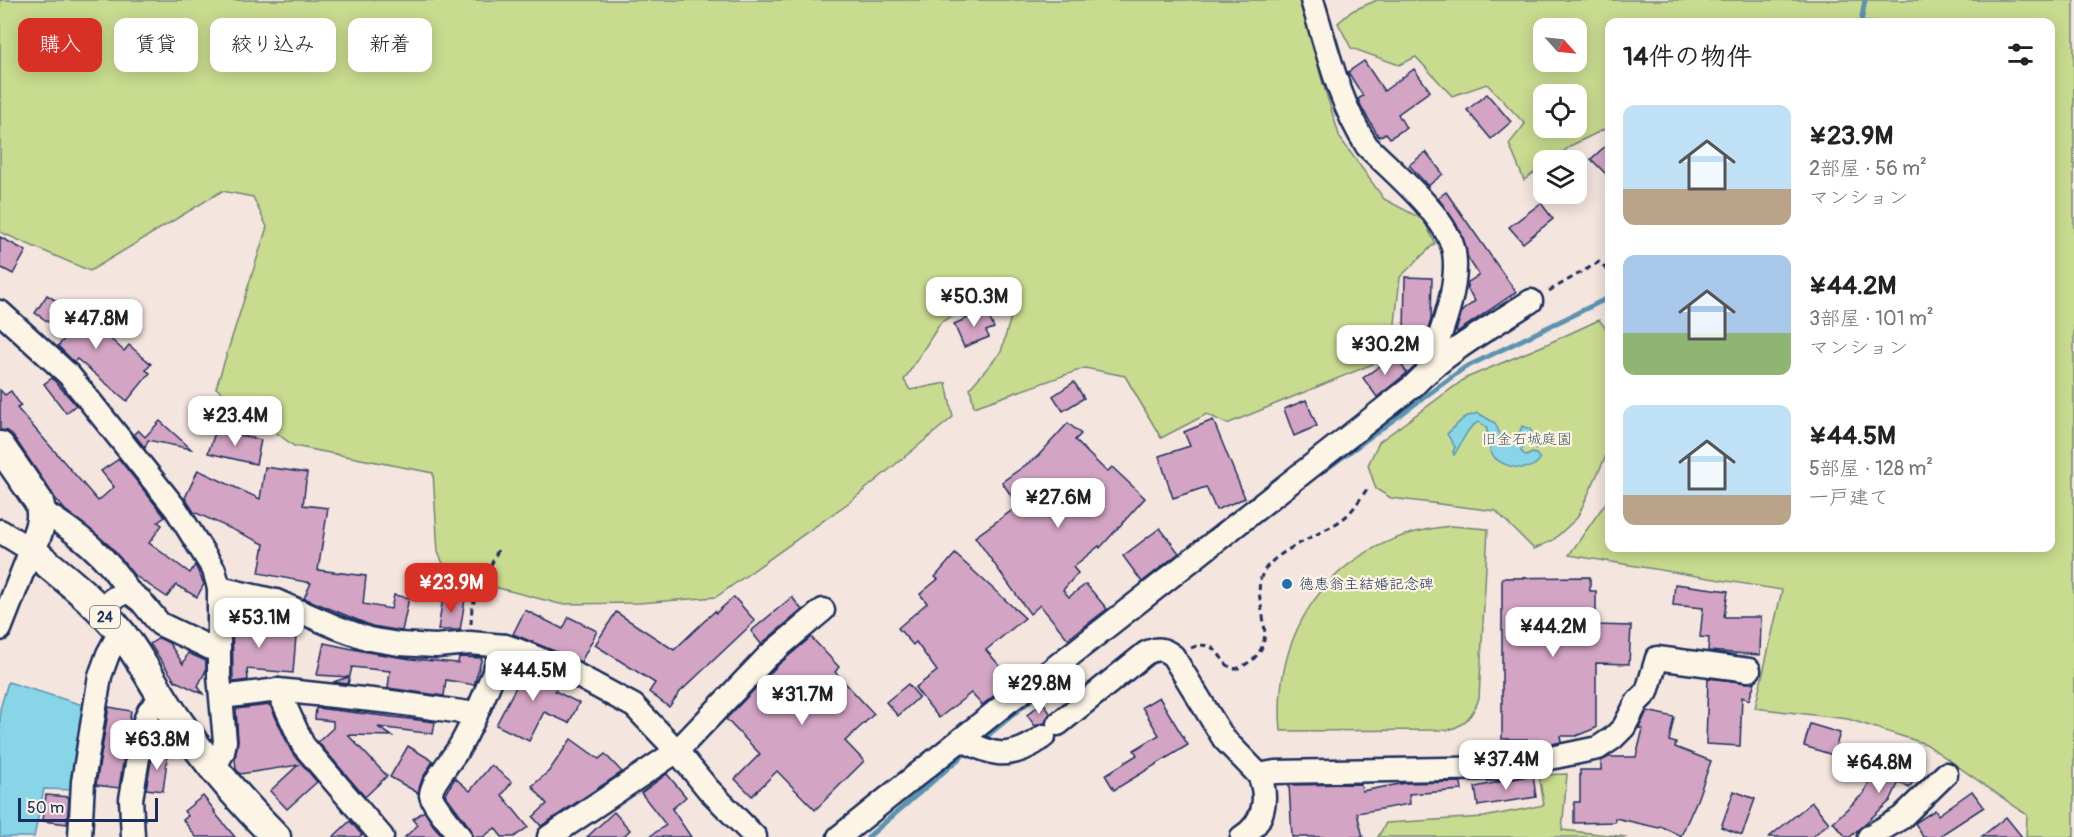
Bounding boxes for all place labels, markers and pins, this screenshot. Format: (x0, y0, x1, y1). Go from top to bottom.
pin: ¥50.3M (925, 277, 1023, 328)
pin: ¥47.8M (47, 299, 145, 350)
pin: ¥30.2M (1336, 325, 1434, 376)
pin: ¥23.4M (186, 396, 284, 447)
pin: ¥27.6M (1009, 478, 1107, 529)
pin: ¥23.9M (402, 563, 500, 614)
place label: 徳恵翁主結婚記念碑 (1299, 575, 1434, 594)
marker: 徳恵翁主結婚記念碑 (1280, 577, 1294, 591)
pin: ¥53.1M (210, 598, 308, 649)
pin: ¥44.2M (1504, 607, 1602, 658)
pin: ¥44.5M (484, 651, 582, 702)
pin: ¥29.8M (990, 664, 1088, 715)
pin: ¥31.7M (753, 675, 851, 726)
pin: ¥63.8M (108, 720, 206, 771)
pin: ¥37.4M (1457, 740, 1555, 791)
pin: ¥64.8M (1830, 743, 1928, 794)

